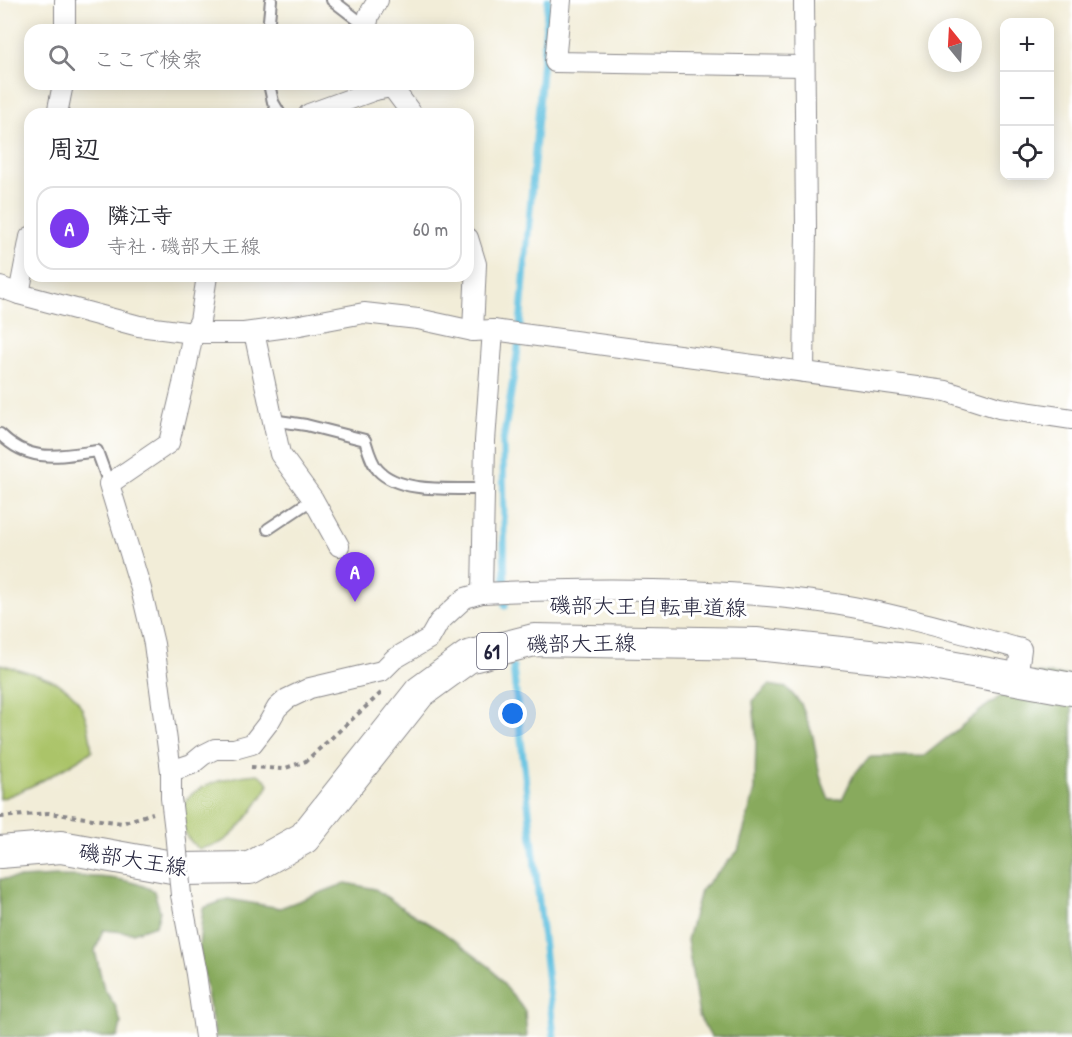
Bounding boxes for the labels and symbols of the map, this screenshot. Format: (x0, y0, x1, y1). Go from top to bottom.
north arrow (928, 18, 982, 72)
pin: A (336, 552, 374, 602)
street label: 磯部大王自転車道線 (549, 589, 747, 623)
street label: 磯部大王線 (526, 627, 636, 659)
road number: 61 (477, 633, 507, 669)
your location (498, 699, 527, 728)
street label: 磯部大王線 (76, 836, 190, 882)

